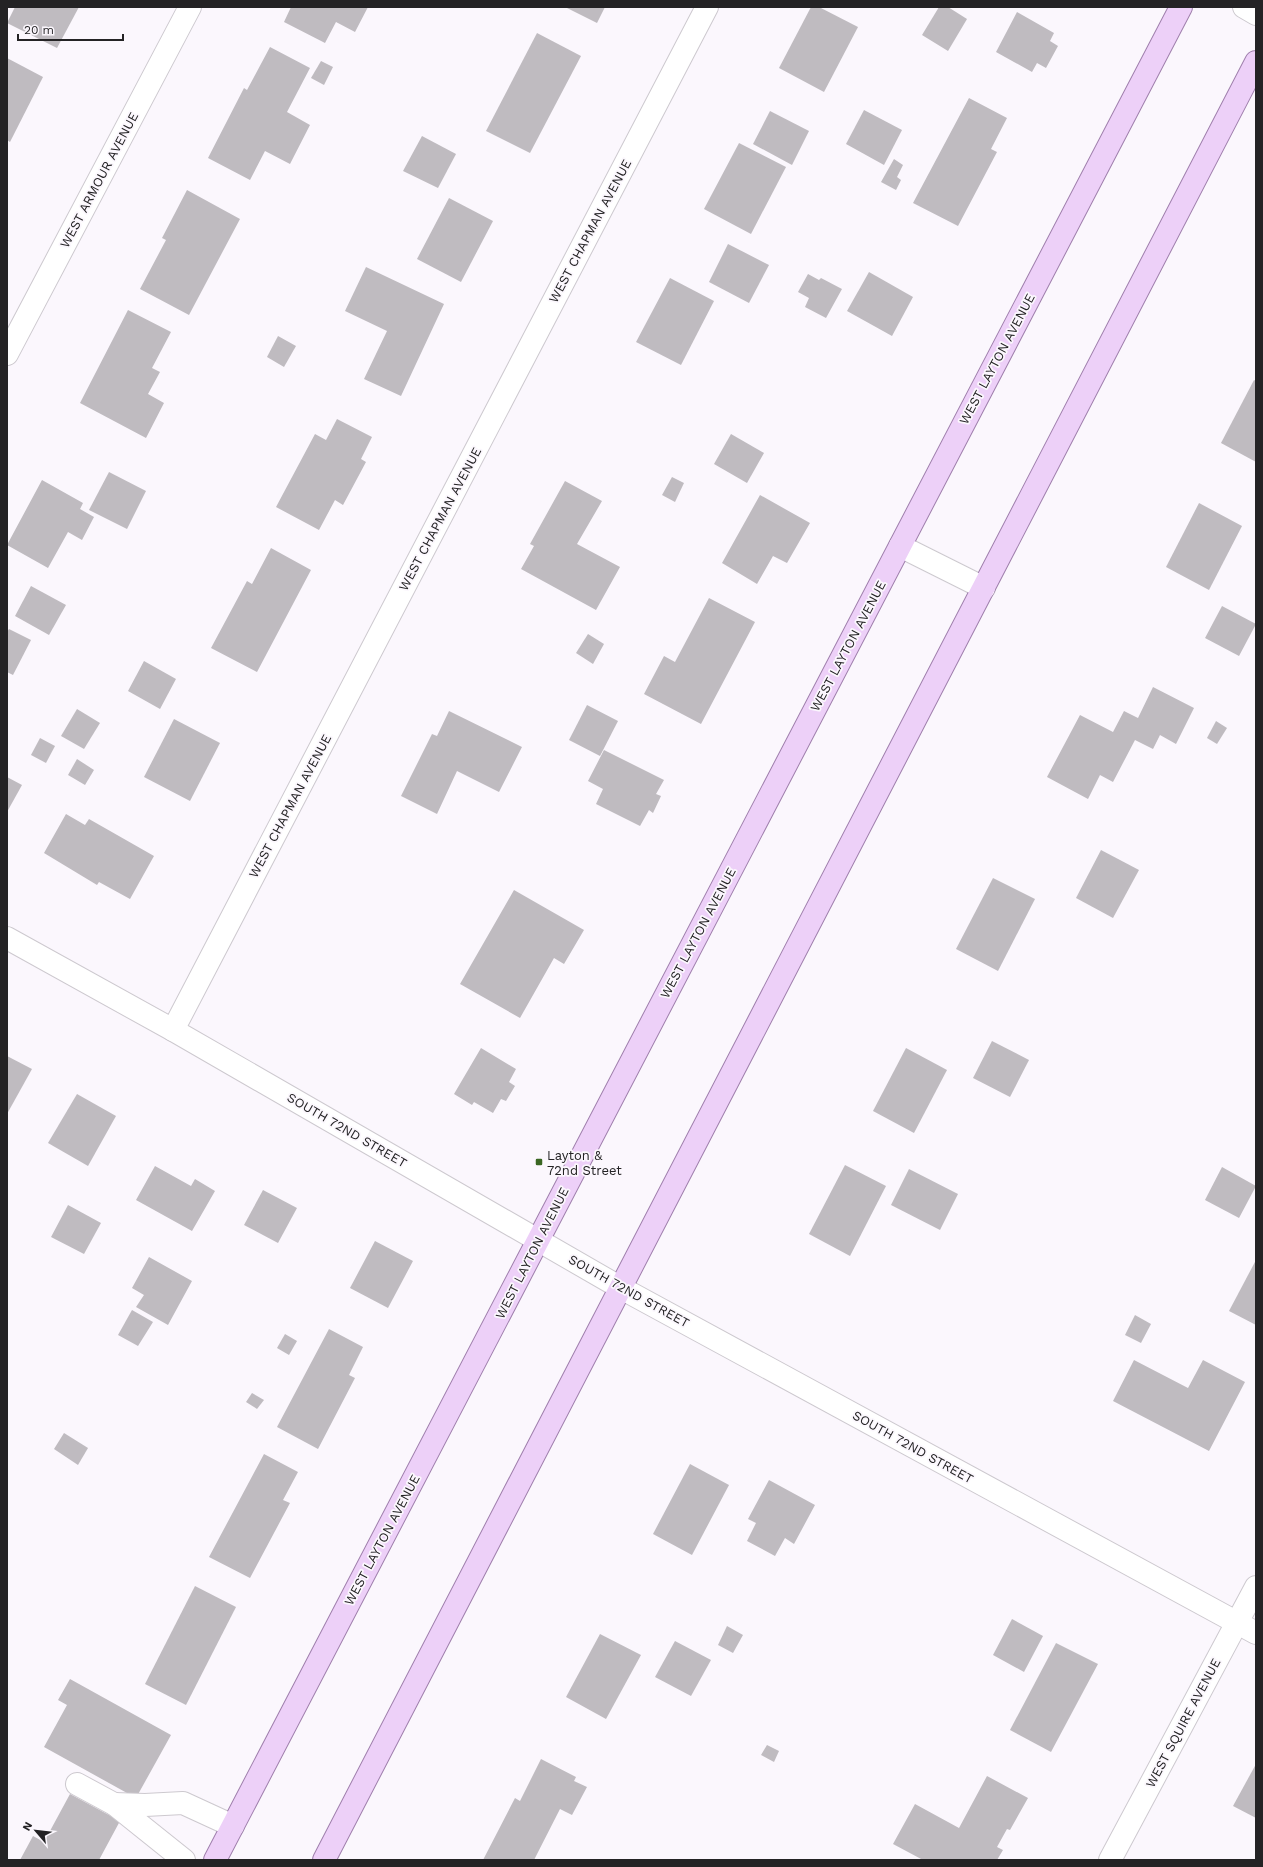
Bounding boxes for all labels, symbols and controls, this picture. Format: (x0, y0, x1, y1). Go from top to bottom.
scale bar (18, 16, 123, 42)
text: 20 m (24, 23, 54, 37)
street label: WEST ARMOUR AVENUE (57, 110, 141, 250)
street label: WEST CHAPMAN AVENUE (546, 157, 634, 305)
street label: WEST LAYTON AVENUE (956, 291, 1038, 427)
street label: WEST CHAPMAN AVENUE (396, 445, 484, 593)
street label: WEST LAYTON AVENUE (807, 578, 889, 714)
street label: WEST CHAPMAN AVENUE (246, 732, 334, 880)
street label: WEST LAYTON AVENUE (657, 865, 739, 1001)
street label: SOUTH 72ND STREET (285, 1090, 410, 1170)
place label: Layton & 72nd Street (547, 1148, 622, 1178)
marker: Layton & 72nd Street (534, 1157, 544, 1167)
street label: WEST LAYTON AVENUE (492, 1185, 572, 1321)
street label: SOUTH 72ND STREET (566, 1252, 692, 1331)
street label: SOUTH 72ND STREET (850, 1408, 976, 1487)
street label: WEST LAYTON AVENUE (341, 1472, 423, 1608)
street label: WEST SQUIRE AVENUE (1143, 1656, 1223, 1790)
north arrow (16, 1811, 56, 1851)
text: N (20, 1820, 35, 1833)

